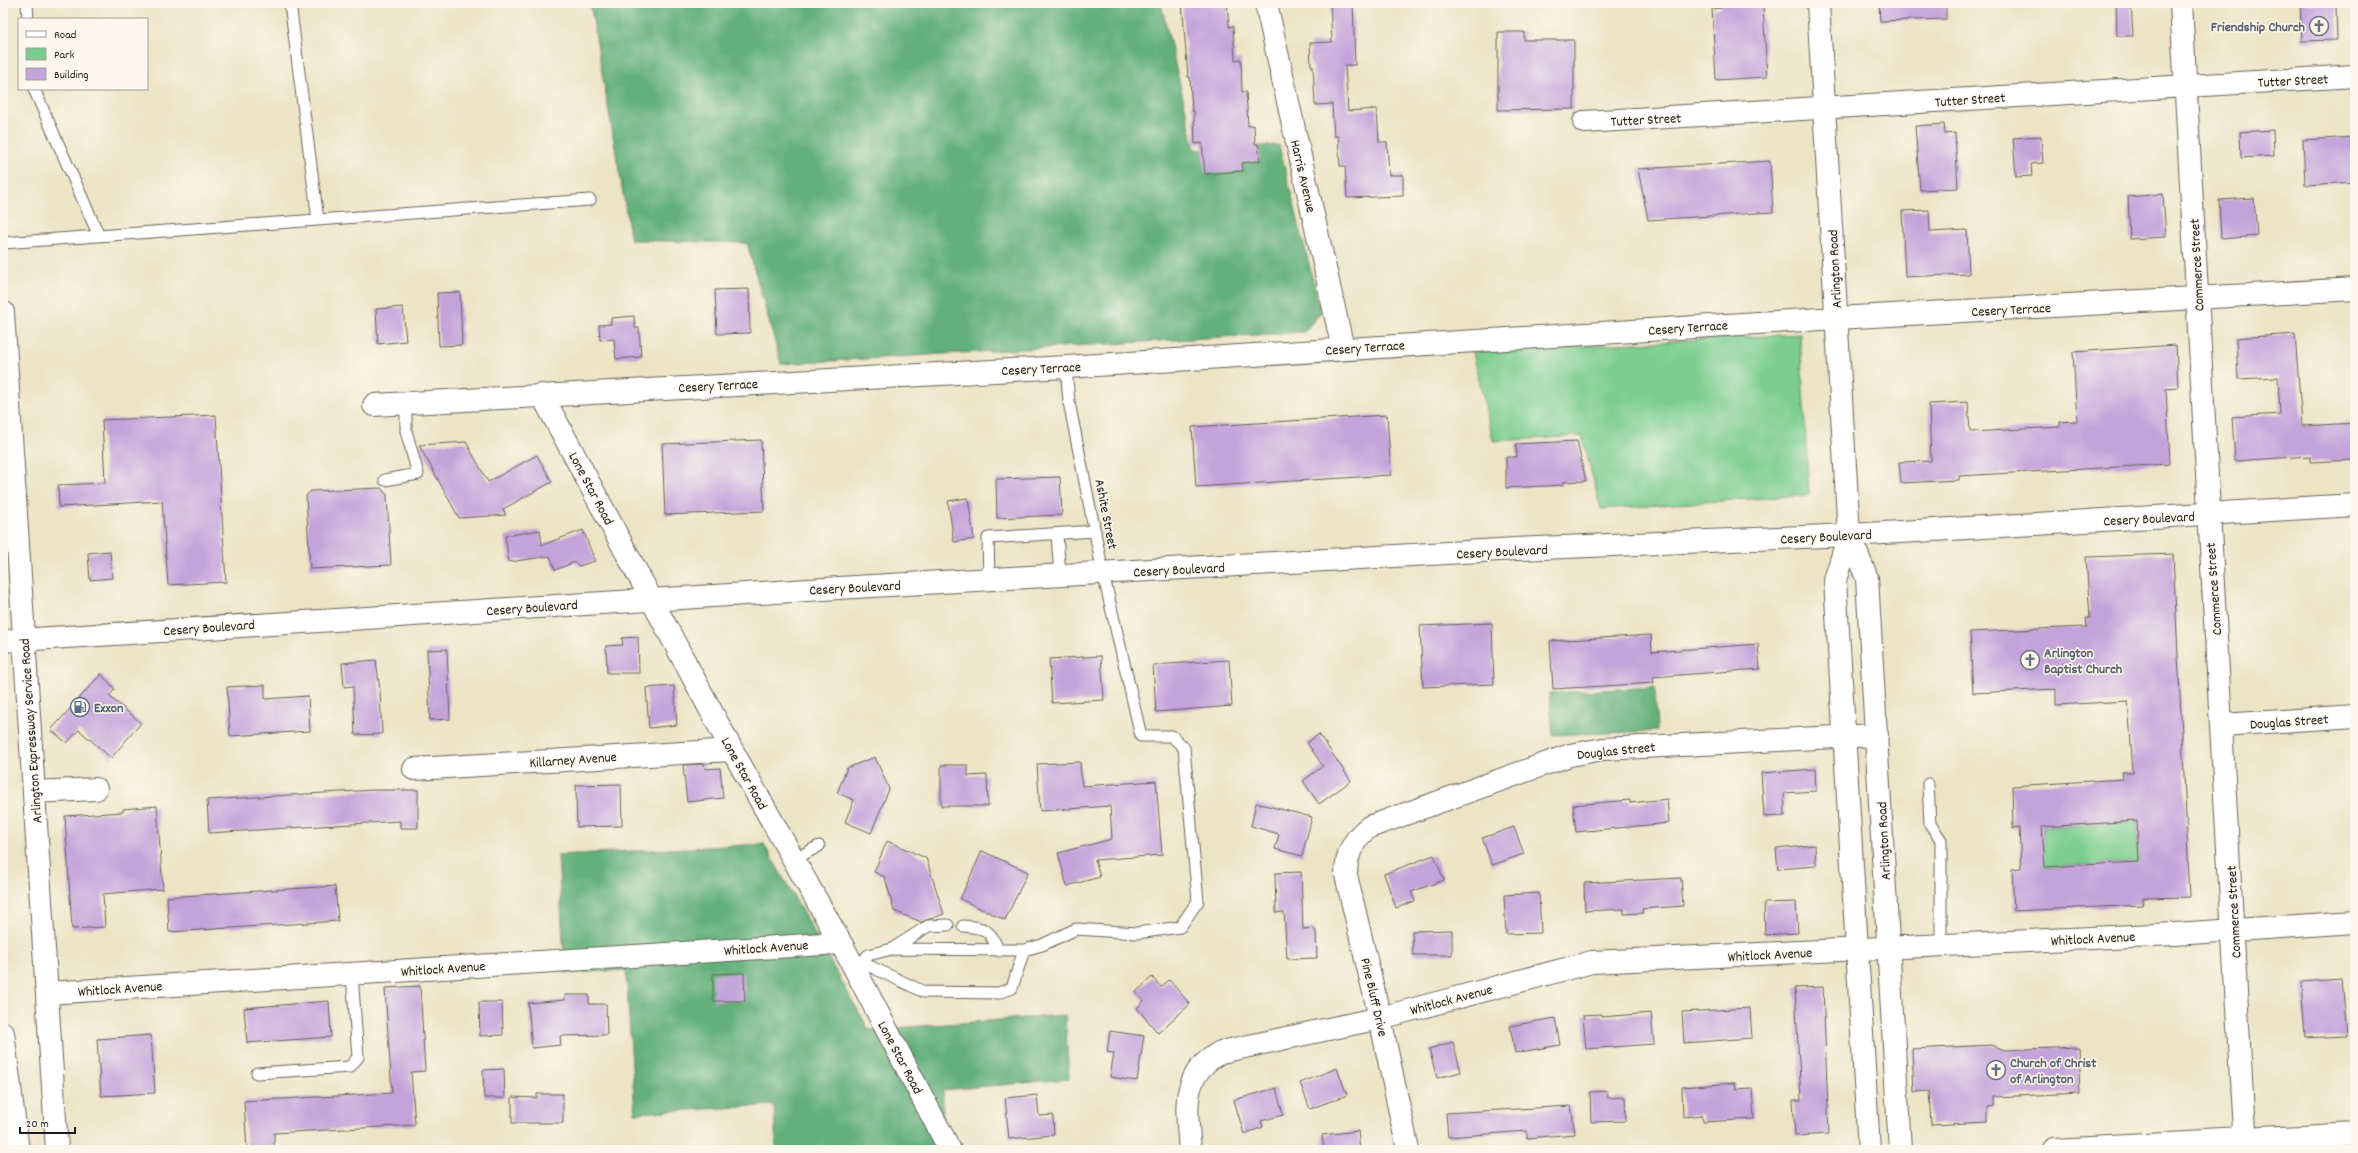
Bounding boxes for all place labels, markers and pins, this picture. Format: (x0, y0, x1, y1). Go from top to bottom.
church icon: Friendship Church (2308, 15, 2330, 37)
place label: Friendship Church (2211, 18, 2306, 38)
place label: Arlington Baptist Church (2044, 644, 2123, 680)
church icon: Arlington Baptist Church (2019, 649, 2041, 671)
fuel station icon: Exxon (69, 696, 91, 718)
place label: Exxon (94, 699, 124, 719)
place label: Church of Christ of Arlington (2010, 1054, 2097, 1090)
church icon: Church of Christ of Arlington (1985, 1059, 2007, 1081)

